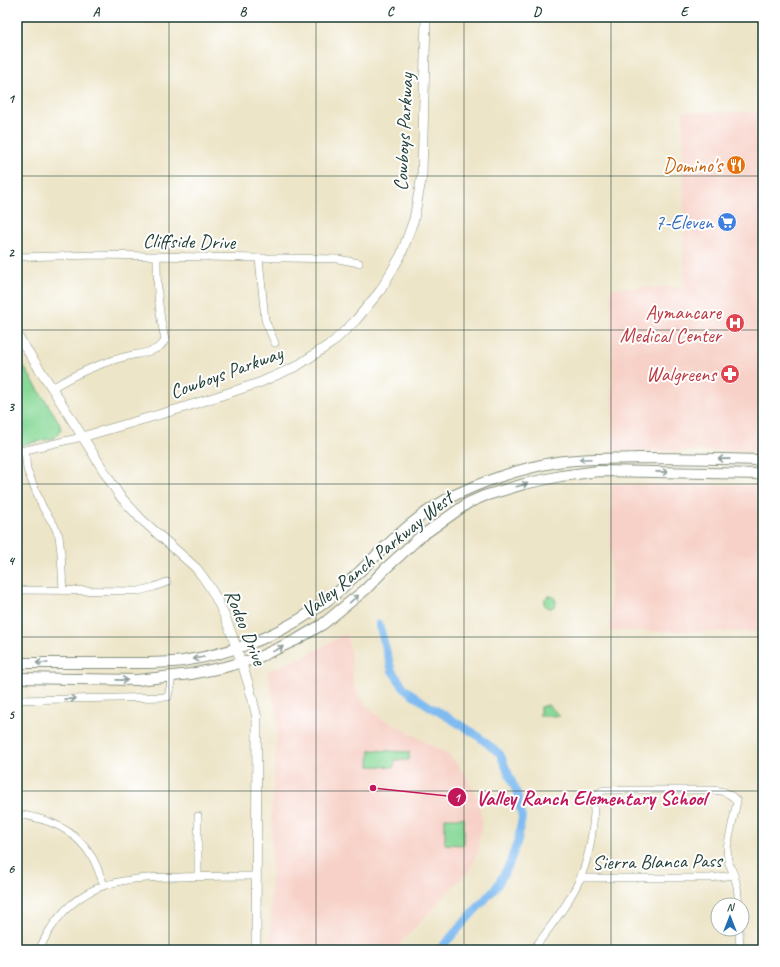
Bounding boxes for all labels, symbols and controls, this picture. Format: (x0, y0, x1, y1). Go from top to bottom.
text: A (93, 4, 101, 20)
text: B (240, 4, 248, 20)
text: C (387, 4, 395, 20)
text: D (533, 4, 542, 20)
text: E (681, 4, 690, 20)
street label: Cowboys Parkway (388, 71, 419, 192)
text: 1 (8, 91, 16, 107)
place label: Domino's (663, 153, 724, 178)
restaurant icon: Domino's (725, 154, 747, 176)
place label: 7-Eleven (655, 210, 714, 235)
supermarket icon: 7-Eleven (716, 211, 738, 233)
street label: Cliffside Drive (143, 228, 237, 255)
text: 2 (8, 245, 15, 261)
place label: Aymancare Medical Center (620, 300, 723, 348)
hospital icon: Aymancare Medical Center (724, 312, 746, 334)
street label: Cowboys Parkway (166, 340, 287, 404)
place label: Walgreens (646, 362, 718, 387)
pharmacy icon: Walgreens (719, 363, 741, 385)
text: 3 (8, 399, 15, 415)
one-way arrow (718, 455, 731, 463)
one-way arrow (579, 456, 592, 463)
one-way arrow (655, 469, 668, 476)
one-way arrow (515, 481, 528, 488)
street label: Valley Ranch Parkway West (297, 484, 461, 623)
text: 4 (8, 553, 16, 569)
street label: Rodeo Drive (219, 586, 273, 670)
one-way arrow (348, 595, 359, 604)
one-way arrow (272, 645, 284, 652)
one-way arrow (193, 654, 206, 662)
one-way arrow (36, 659, 49, 667)
one-way arrow (115, 676, 128, 684)
one-way arrow (63, 695, 76, 703)
text: 5 (8, 707, 15, 723)
callout: Valley Ranch Elementary School (447, 781, 715, 814)
text: Valley Ranch Elementary School (476, 785, 711, 811)
text: 1 (454, 790, 461, 806)
street label: Sierra Blanca Pass (592, 848, 724, 875)
text: 6 (8, 861, 15, 877)
north arrow (710, 897, 750, 937)
text: N (727, 900, 736, 914)

